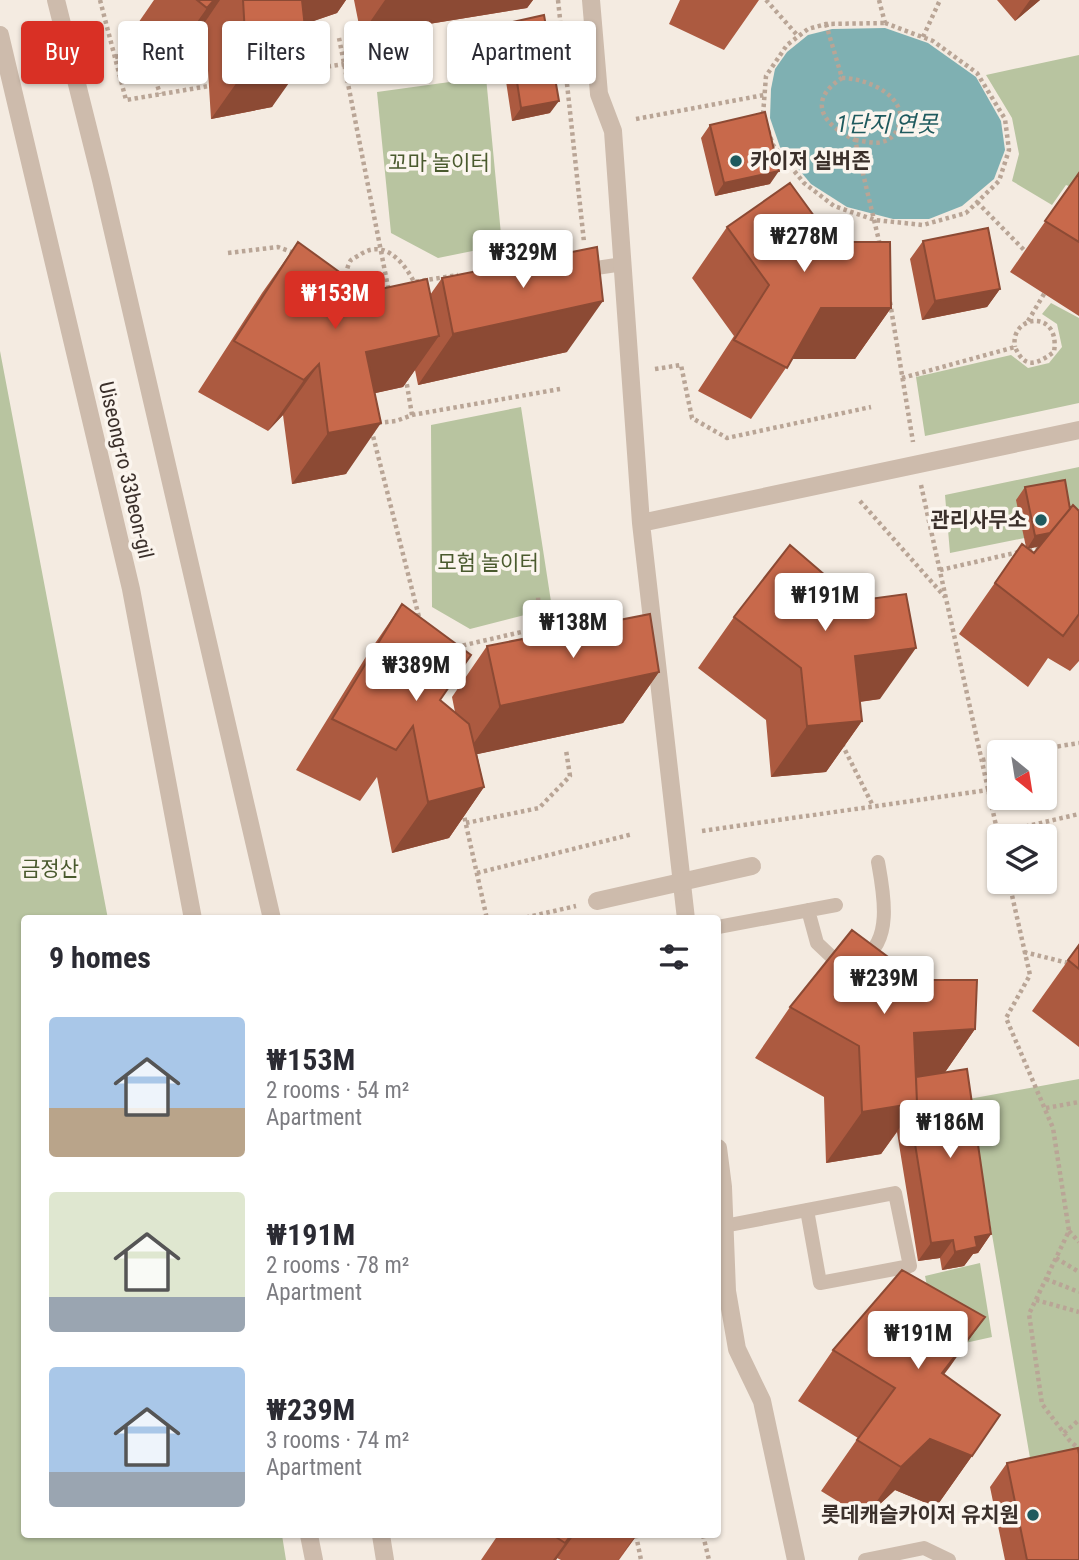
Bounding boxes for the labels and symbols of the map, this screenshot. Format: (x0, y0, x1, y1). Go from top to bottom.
water label: 1단지 연못 (837, 111, 939, 138)
place label: 카이저 실버존 (750, 149, 871, 173)
park label: 꼬마 놀이터 (388, 151, 490, 175)
marker: 카이저 실버존 (728, 153, 744, 169)
pin: ₩278M (755, 215, 853, 274)
pin: ₩329M (474, 230, 572, 290)
pin: ₩153M (286, 272, 384, 331)
street label: Uiseong-ro 33beon-gil (94, 379, 158, 561)
place label: 관리사무소 (930, 508, 1027, 532)
marker: 관리사무소 (1033, 512, 1049, 528)
park label: 모험 놀이터 (437, 551, 539, 575)
pin: ₩191M (776, 574, 874, 633)
pin: ₩138M (524, 600, 622, 660)
pin: ₩389M (367, 644, 465, 703)
north arrow (987, 740, 1057, 810)
park label: 금정산 (21, 857, 79, 881)
pin: ₩239M (835, 956, 933, 1016)
pin: ₩186M (901, 1100, 999, 1160)
pin: ₩191M (869, 1312, 967, 1371)
place label: 롯데캐슬카이저 유치원 (821, 1503, 1019, 1527)
marker: 롯데캐슬카이저 유치원 (1025, 1507, 1041, 1523)

